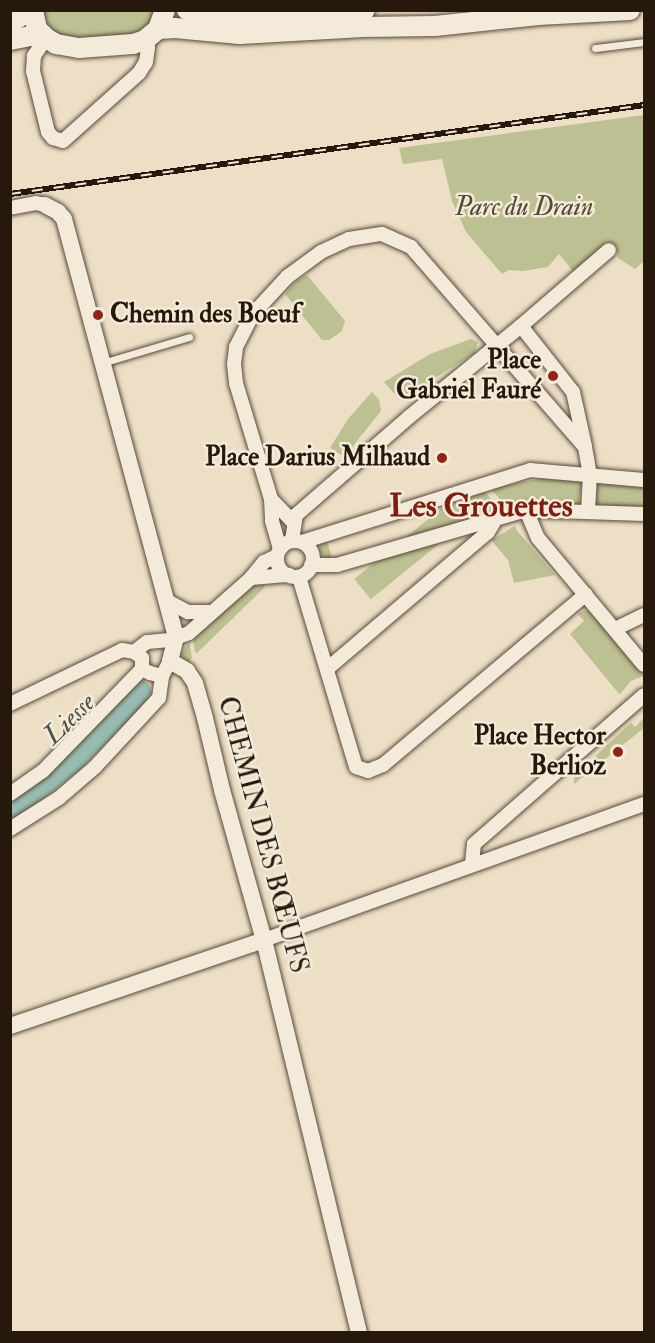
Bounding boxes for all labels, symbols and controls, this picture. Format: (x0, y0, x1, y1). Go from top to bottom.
park label: Parc du Drain (455, 192, 593, 224)
place label: Chemin des Boeuf (110, 299, 300, 331)
marker: Chemin des Boeuf (91, 308, 105, 322)
place label: Place Gabriel Fauré (396, 345, 541, 406)
marker: Place Gabriel Fauré (546, 369, 560, 383)
place label: Place Darius Milhaud (205, 442, 430, 474)
marker: Place Darius Milhaud (435, 451, 449, 465)
district label: Les Grouettes (389, 487, 573, 525)
water label: Liesse (36, 687, 102, 751)
street label: CHEMIN DES BŒUFS (210, 694, 314, 976)
place label: Place Hector Berlioz (474, 721, 606, 782)
marker: Place Hector Berlioz (611, 745, 625, 759)

